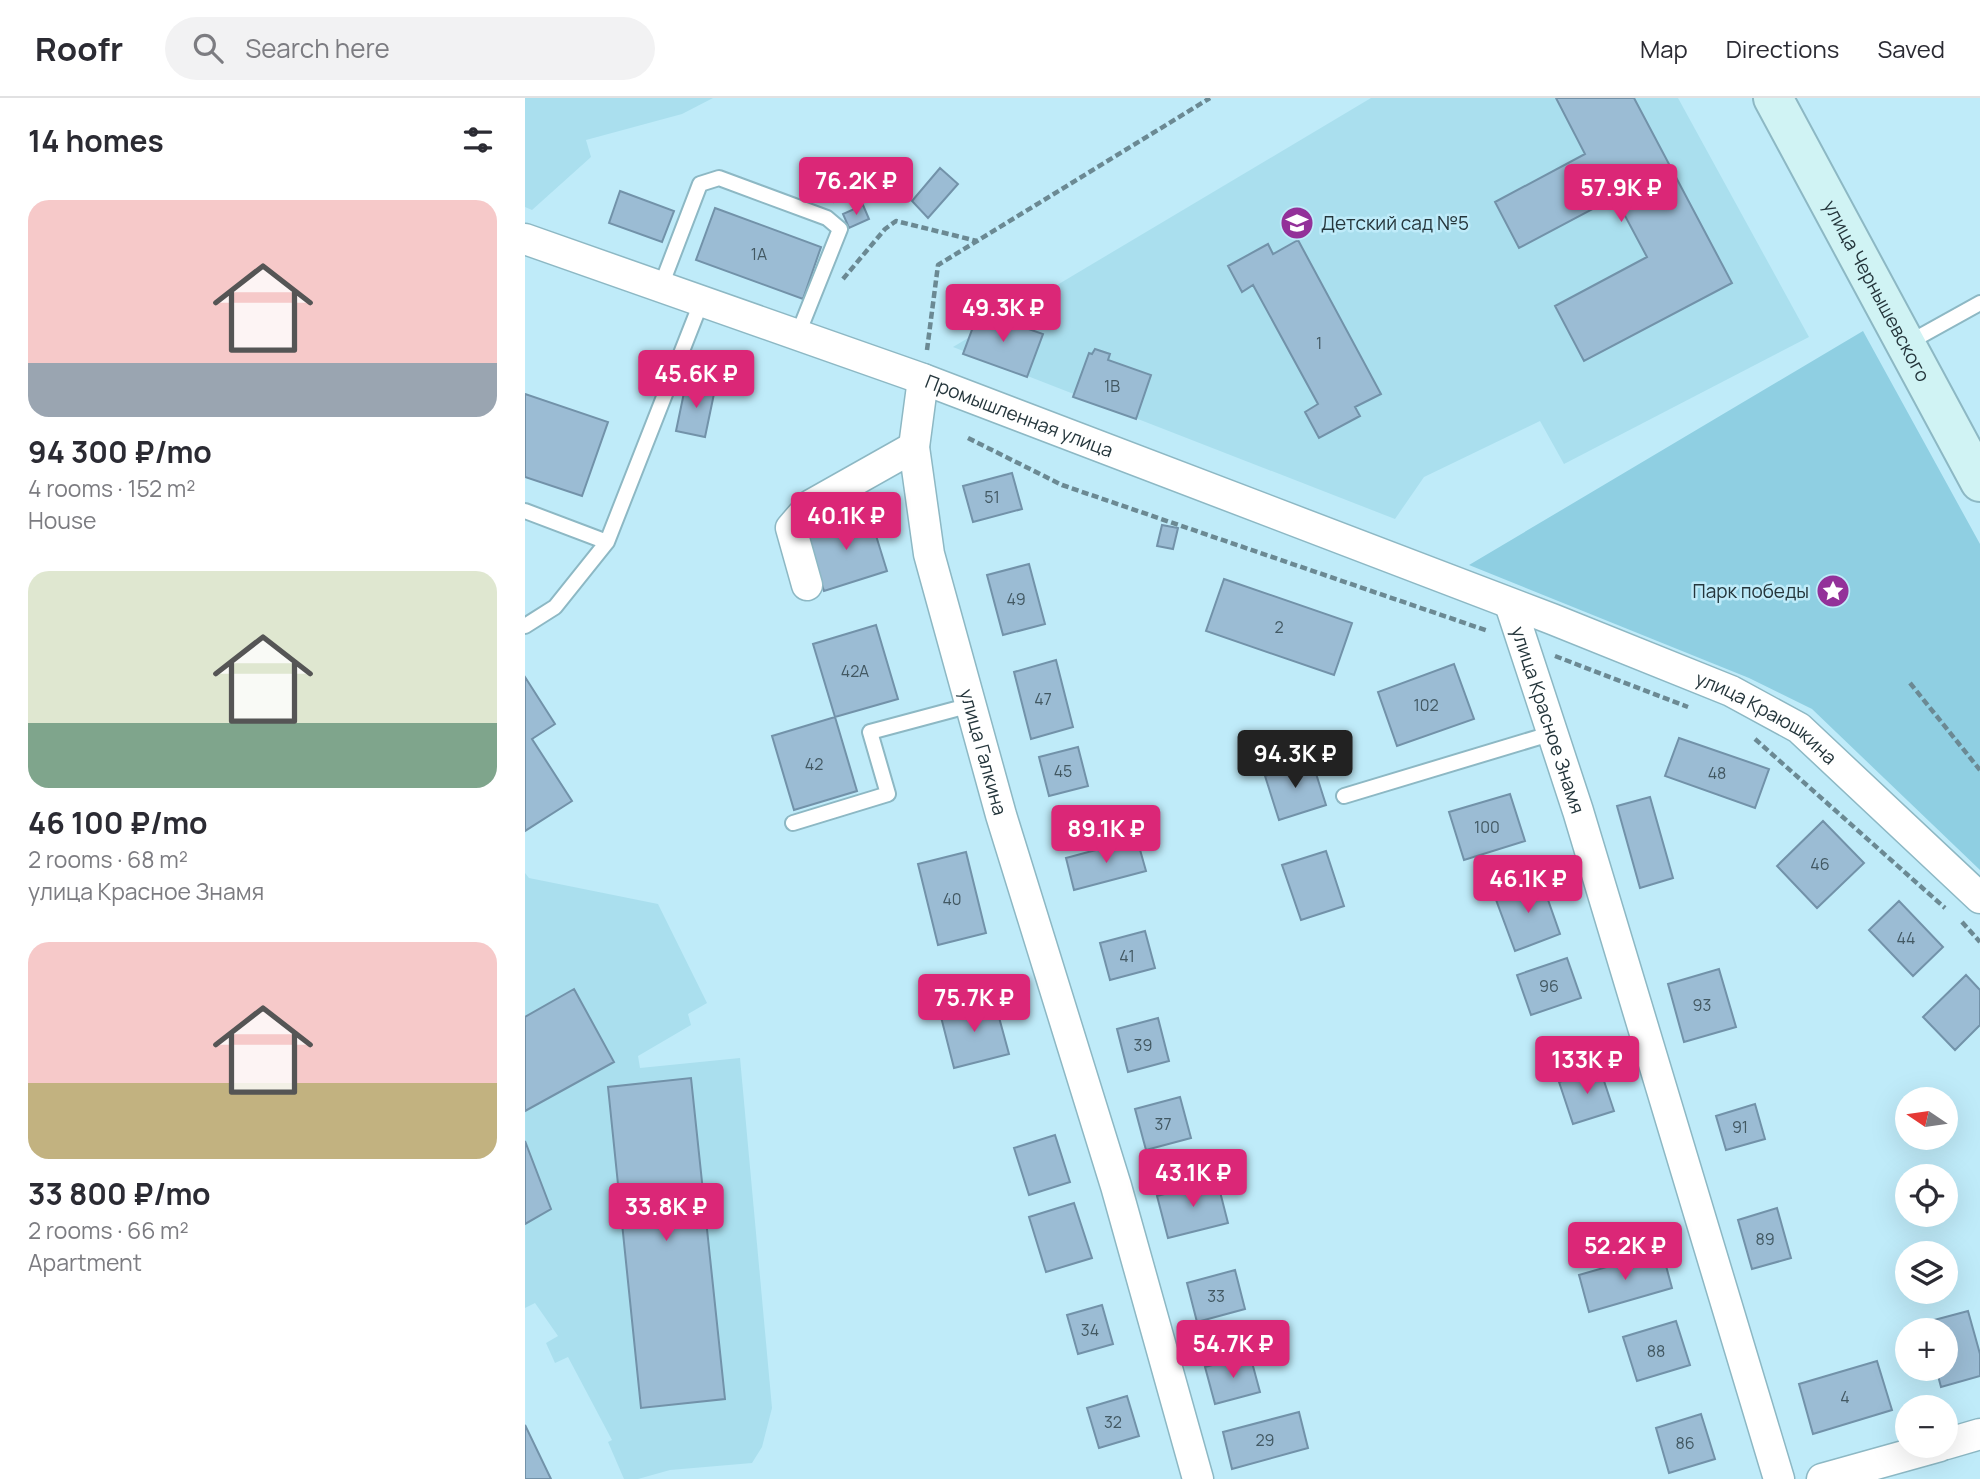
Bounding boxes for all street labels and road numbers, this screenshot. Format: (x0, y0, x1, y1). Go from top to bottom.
street label: улица Чернышевского (1817, 195, 1936, 386)
street label: Промышленная улица (922, 368, 1117, 463)
street label: улица Красное Знамя (1505, 623, 1591, 817)
street label: улица Краюшкина (1692, 665, 1843, 770)
street label: улица Галкина (954, 686, 1013, 818)

